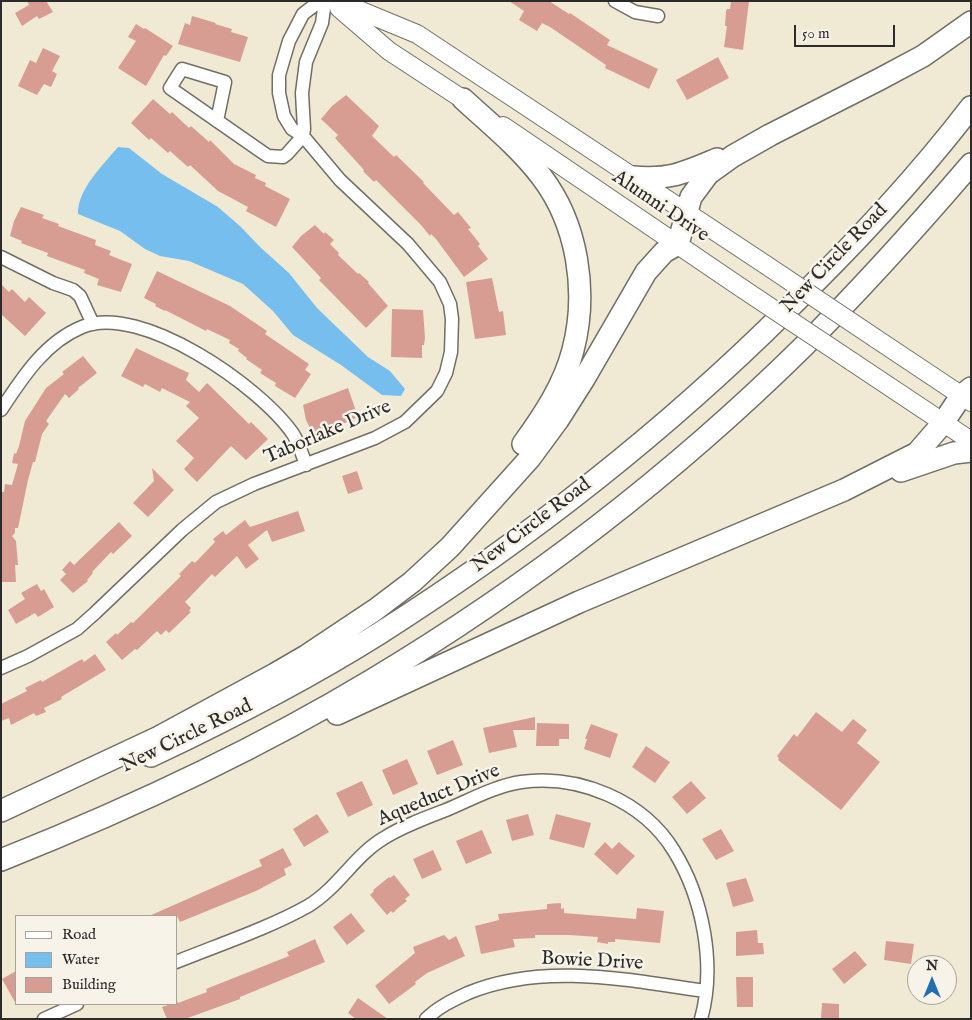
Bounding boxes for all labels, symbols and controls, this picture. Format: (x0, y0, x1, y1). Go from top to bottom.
scale bar (797, 15, 898, 47)
text: 50 m (802, 24, 830, 43)
street label: Alumni Drive (607, 166, 713, 248)
street label: New Circle Road (777, 199, 893, 319)
street label: Taborlake Drive (261, 396, 395, 470)
street label: New Circle Road (468, 473, 596, 579)
street label: New Circle Road (117, 695, 257, 779)
street label: Aqueduct Drive (374, 759, 504, 833)
legend (15, 915, 178, 1005)
text: Road (62, 925, 96, 944)
street label: Bowie Drive (540, 947, 644, 977)
text: Water (62, 950, 99, 969)
north arrow (907, 955, 957, 1005)
text: N (926, 957, 938, 975)
text: Building (62, 975, 116, 994)

